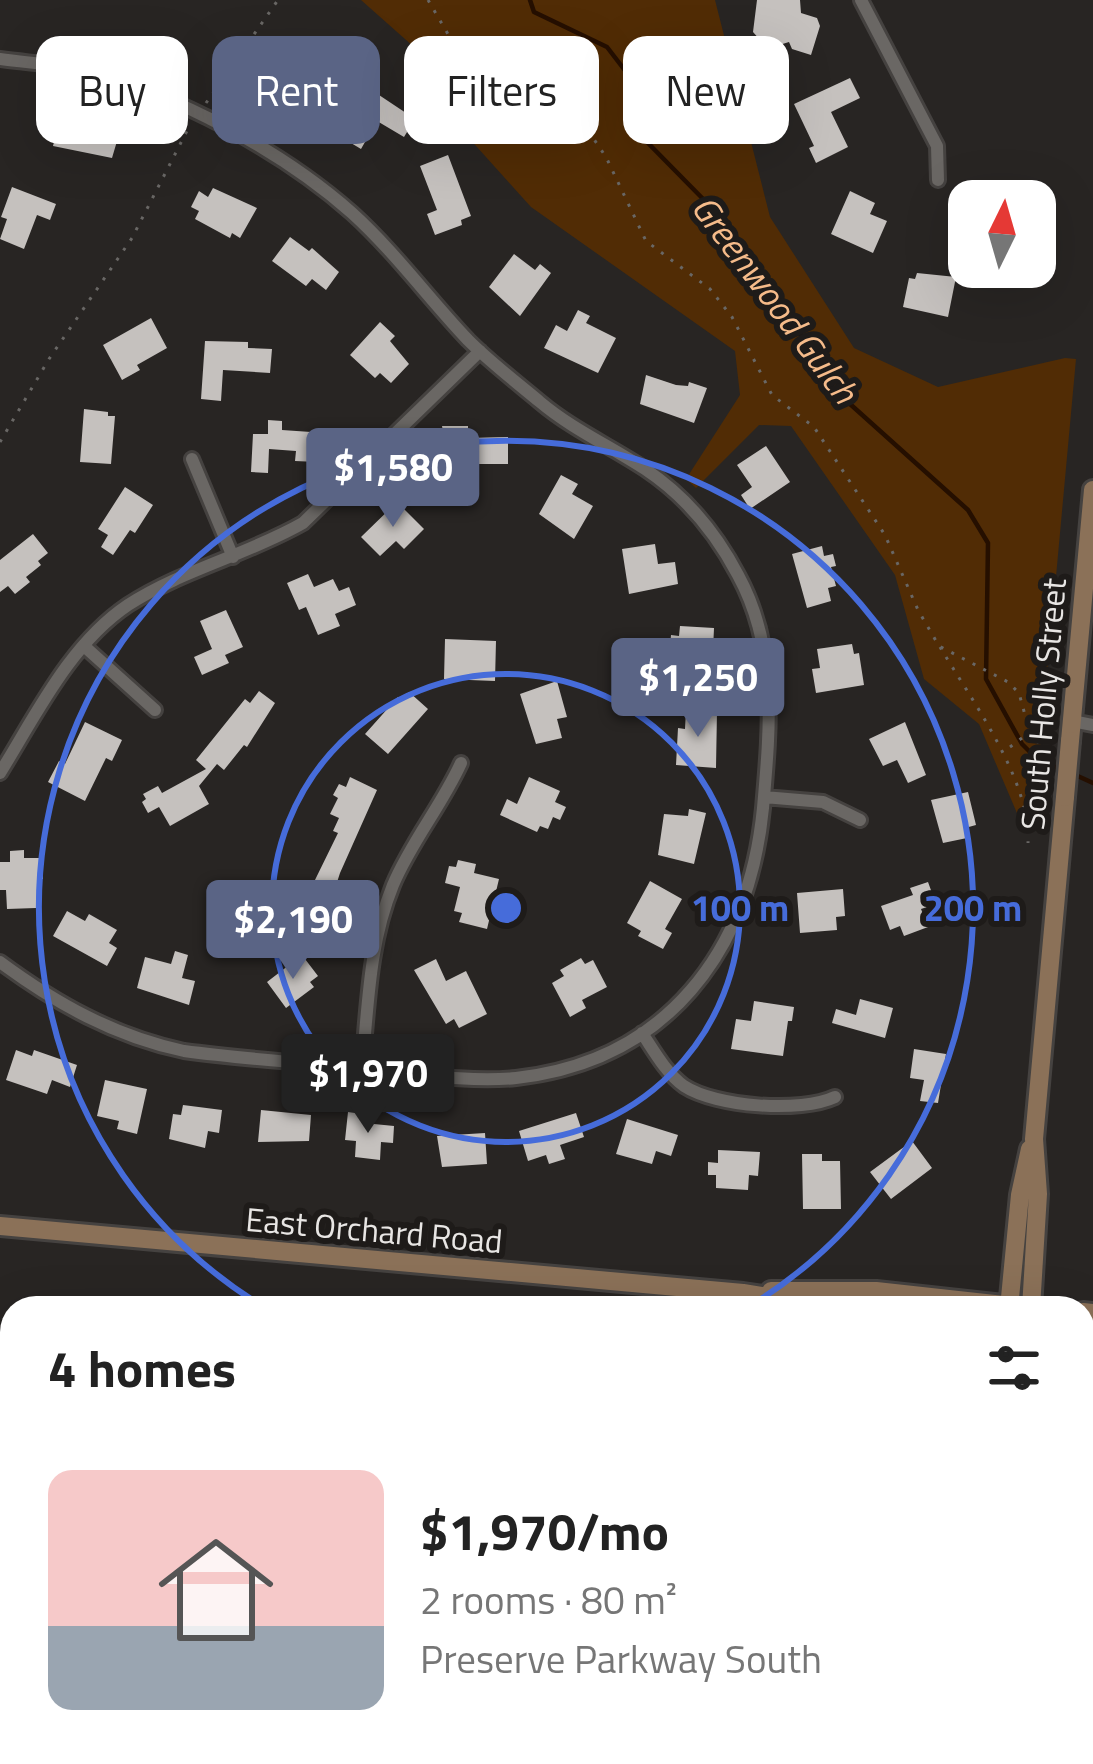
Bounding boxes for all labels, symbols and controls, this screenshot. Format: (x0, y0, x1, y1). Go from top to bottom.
chip: Buy (36, 36, 188, 144)
chip: Rent (212, 36, 380, 144)
chip: Filters (404, 36, 599, 144)
chip: New (623, 36, 789, 144)
north arrow (948, 180, 1056, 288)
map controls (948, 180, 1056, 288)
water label: Greenwood Gulch (679, 183, 873, 415)
pin: $1,580 (295, 428, 491, 530)
text: $1,580 (333, 437, 453, 496)
street label: South Holly Street (1007, 576, 1079, 832)
pin: $1,250 (600, 638, 796, 740)
text: $1,250 (638, 647, 758, 706)
pin: $2,190 (195, 880, 391, 982)
text: 100 m (691, 880, 789, 935)
text: 200 m (924, 880, 1022, 935)
centre of rings (485, 887, 527, 929)
text: $2,190 (233, 889, 353, 948)
pin: $1,970 (270, 1034, 466, 1136)
text: $1,970 (308, 1043, 428, 1102)
street label: East Orchard Road (243, 1194, 505, 1266)
text: 4 homes (48, 1329, 236, 1407)
icon: filters (981, 1335, 1047, 1401)
text: $1,970/mo (420, 1492, 669, 1570)
icon: home (144, 1518, 288, 1662)
text: 2 rooms · 80 m² (420, 1570, 677, 1629)
text: Preserve Parkway South (420, 1629, 822, 1688)

